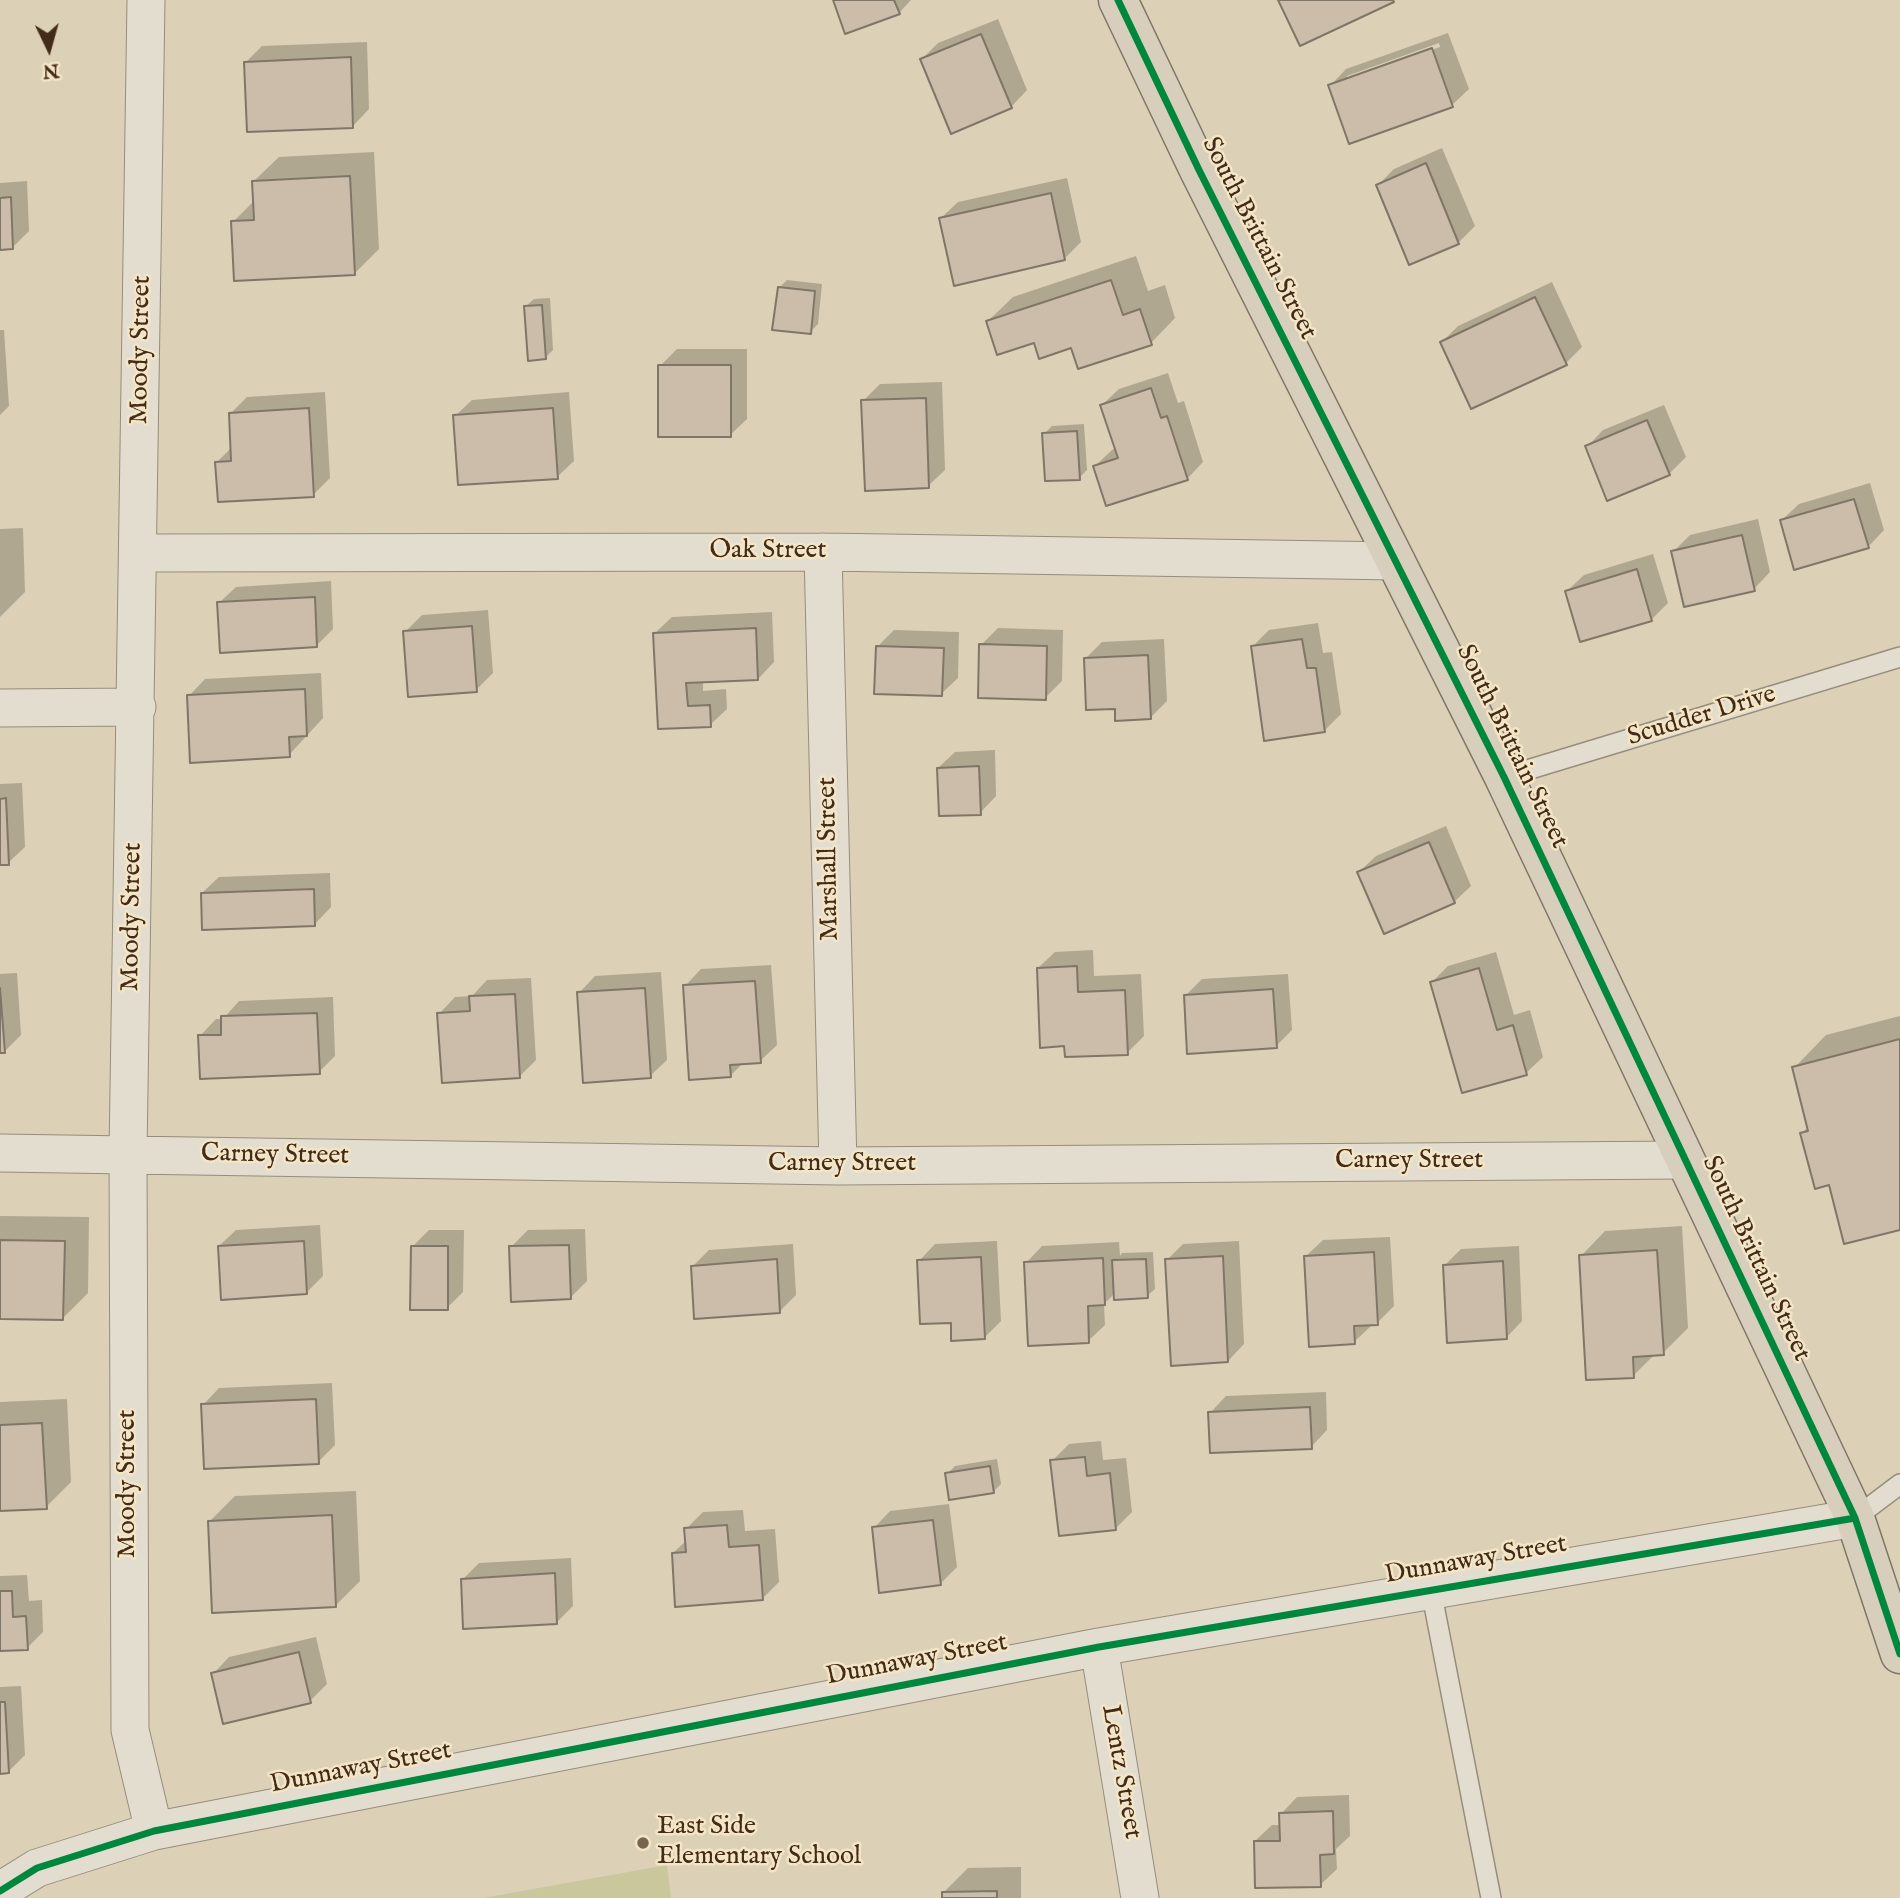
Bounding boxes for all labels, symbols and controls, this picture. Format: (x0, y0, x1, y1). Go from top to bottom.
north arrow (14, 14, 84, 84)
text: N (42, 57, 60, 83)
street label: South Brittain Street (1193, 133, 1323, 345)
street label: Moody Street (125, 275, 159, 425)
street label: Oak Street (710, 536, 826, 568)
street label: South Brittain Street (1448, 640, 1574, 854)
street label: Scudder Drive (1624, 680, 1780, 754)
street label: Marshall Street (813, 777, 847, 941)
street label: Moody Street (116, 842, 150, 992)
street label: Carney Street (201, 1139, 349, 1173)
street label: Carney Street (1335, 1146, 1483, 1178)
street label: Carney Street (768, 1149, 916, 1181)
street label: South Brittain Street (1694, 1151, 1816, 1367)
street label: Moody Street (113, 1409, 145, 1559)
street label: Dunnaway Street (1383, 1530, 1569, 1592)
street label: Dunnaway Street (824, 1628, 1010, 1694)
street label: Lentz Street (1093, 1703, 1147, 1841)
street label: Dunnaway Street (268, 1736, 454, 1802)
place label: East Side Elementary School (657, 1812, 861, 1874)
marker: East Side Elementary School (635, 1835, 651, 1851)

